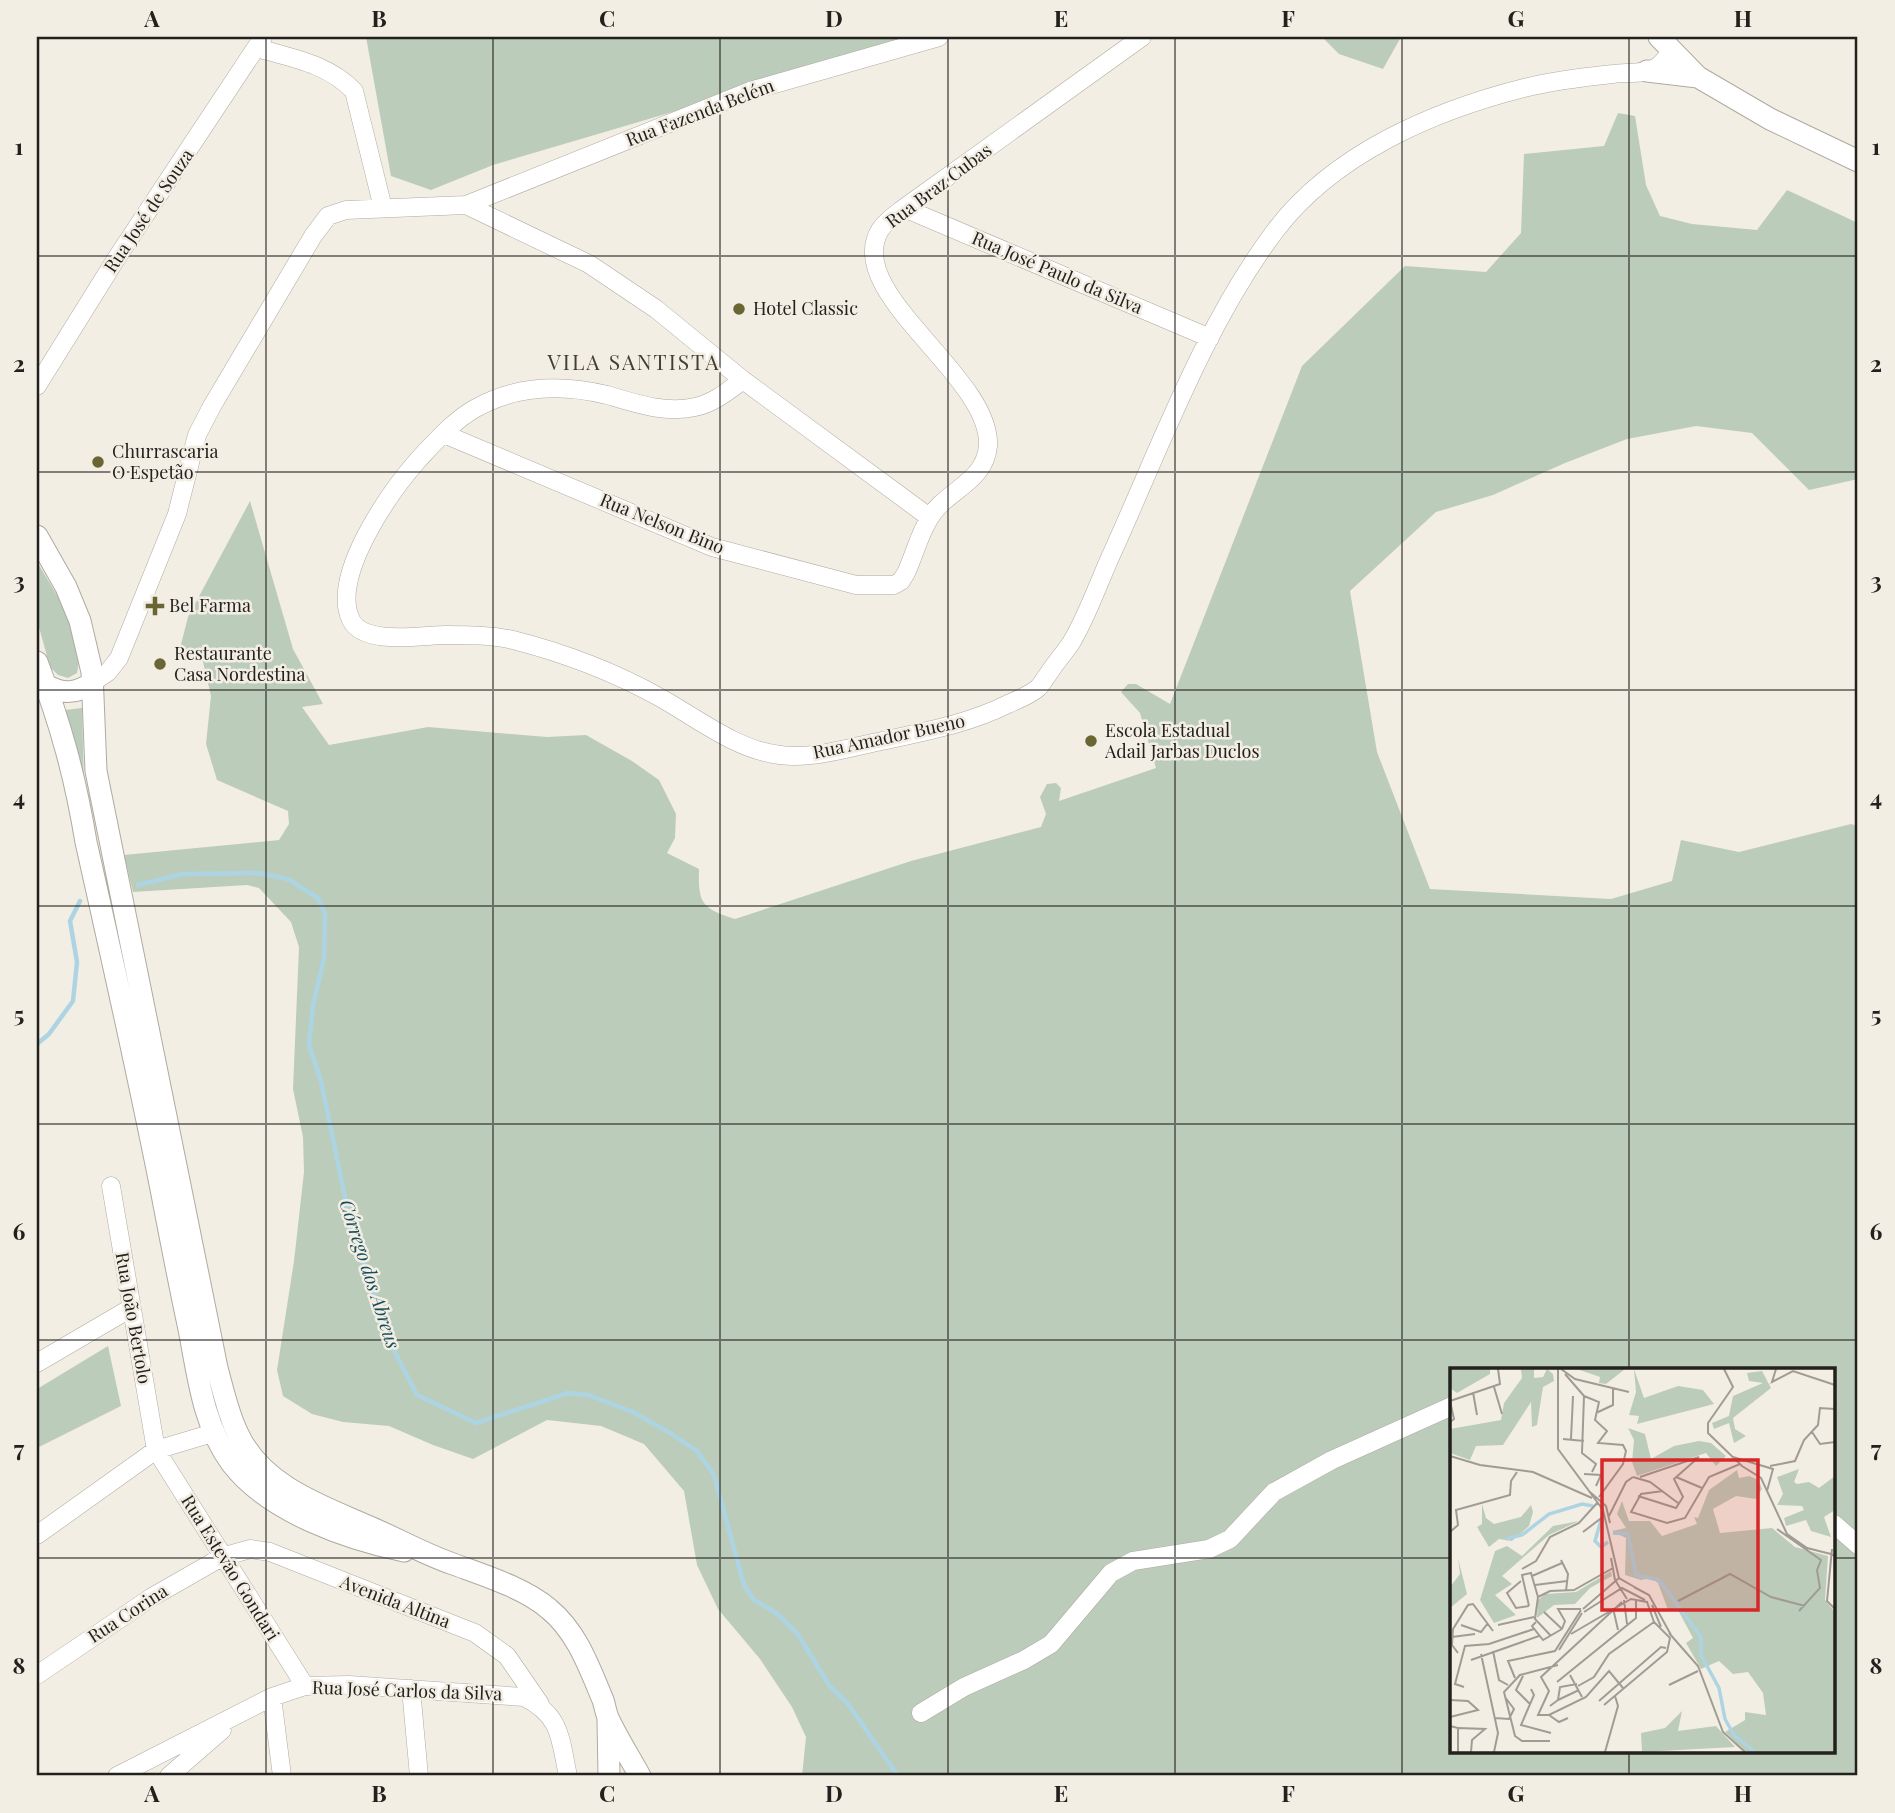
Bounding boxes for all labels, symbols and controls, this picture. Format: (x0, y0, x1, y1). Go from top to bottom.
text: A (143, 2, 160, 33)
text: B (371, 2, 387, 33)
text: C (599, 2, 615, 33)
text: D (825, 2, 843, 33)
text: E (1054, 2, 1068, 33)
text: F (1281, 2, 1295, 33)
text: G (1508, 2, 1525, 33)
text: H (1734, 2, 1752, 33)
street label: Rua Fazenda Belém (622, 73, 777, 151)
text: 1 (15, 130, 24, 161)
text: 1 (1872, 130, 1881, 161)
street label: Rua Braz Cubas (881, 138, 996, 233)
street label: Rua José de Souza (98, 144, 198, 277)
street label: Rua José Paulo da Silva (968, 225, 1146, 319)
place label: Hotel Classic (753, 296, 858, 320)
marker: Hotel Classic (731, 301, 747, 317)
text: 2 (13, 347, 25, 378)
district label: VILA SANTISTA (547, 347, 720, 375)
text: 2 (1870, 347, 1882, 378)
place label: Churrascaria O Espetão (112, 439, 218, 484)
marker: Churrascaria O Espetão (90, 454, 106, 470)
street label: Rua Nelson Bino (597, 487, 728, 559)
text: 3 (13, 564, 25, 595)
text: 3 (1870, 564, 1882, 595)
place label: Bel Farma (169, 593, 251, 617)
marker: Bel Farma (147, 598, 163, 614)
place label: Restaurante Casa Nordestina (174, 641, 306, 686)
marker: Restaurante Casa Nordestina (152, 656, 168, 672)
street label: Rua Amador Bueno (811, 708, 967, 764)
place label: Escola Estadual Adail Jarbas Duclos (1104, 718, 1259, 763)
marker: Escola Estadual Adail Jarbas Duclos (1083, 733, 1099, 749)
text: 4 (13, 781, 25, 812)
text: 4 (1870, 781, 1882, 812)
text: 5 (14, 998, 24, 1029)
text: 5 (1871, 998, 1881, 1029)
water label: Córrego dos Abreus (335, 1196, 407, 1352)
text: 6 (13, 1215, 26, 1246)
text: 6 (1870, 1215, 1883, 1246)
street label: Rua João Bertolo (111, 1250, 157, 1386)
inset map (1450, 1368, 1836, 1754)
text: 7 (14, 1432, 25, 1463)
text: 7 (1871, 1432, 1882, 1463)
street label: Rua Estevão Gondari (176, 1490, 285, 1645)
street label: Avenida Altina (336, 1569, 454, 1633)
street label: Rua Corina (83, 1578, 172, 1648)
text: 8 (13, 1649, 25, 1680)
text: 8 (1870, 1649, 1882, 1680)
street label: Rua José Carlos da Silva (312, 1675, 503, 1705)
text: A (143, 1777, 160, 1808)
text: B (371, 1777, 387, 1808)
text: C (599, 1777, 615, 1808)
text: D (825, 1777, 843, 1808)
text: E (1054, 1777, 1068, 1808)
text: F (1281, 1777, 1295, 1808)
text: G (1508, 1777, 1525, 1808)
text: H (1734, 1777, 1752, 1808)

